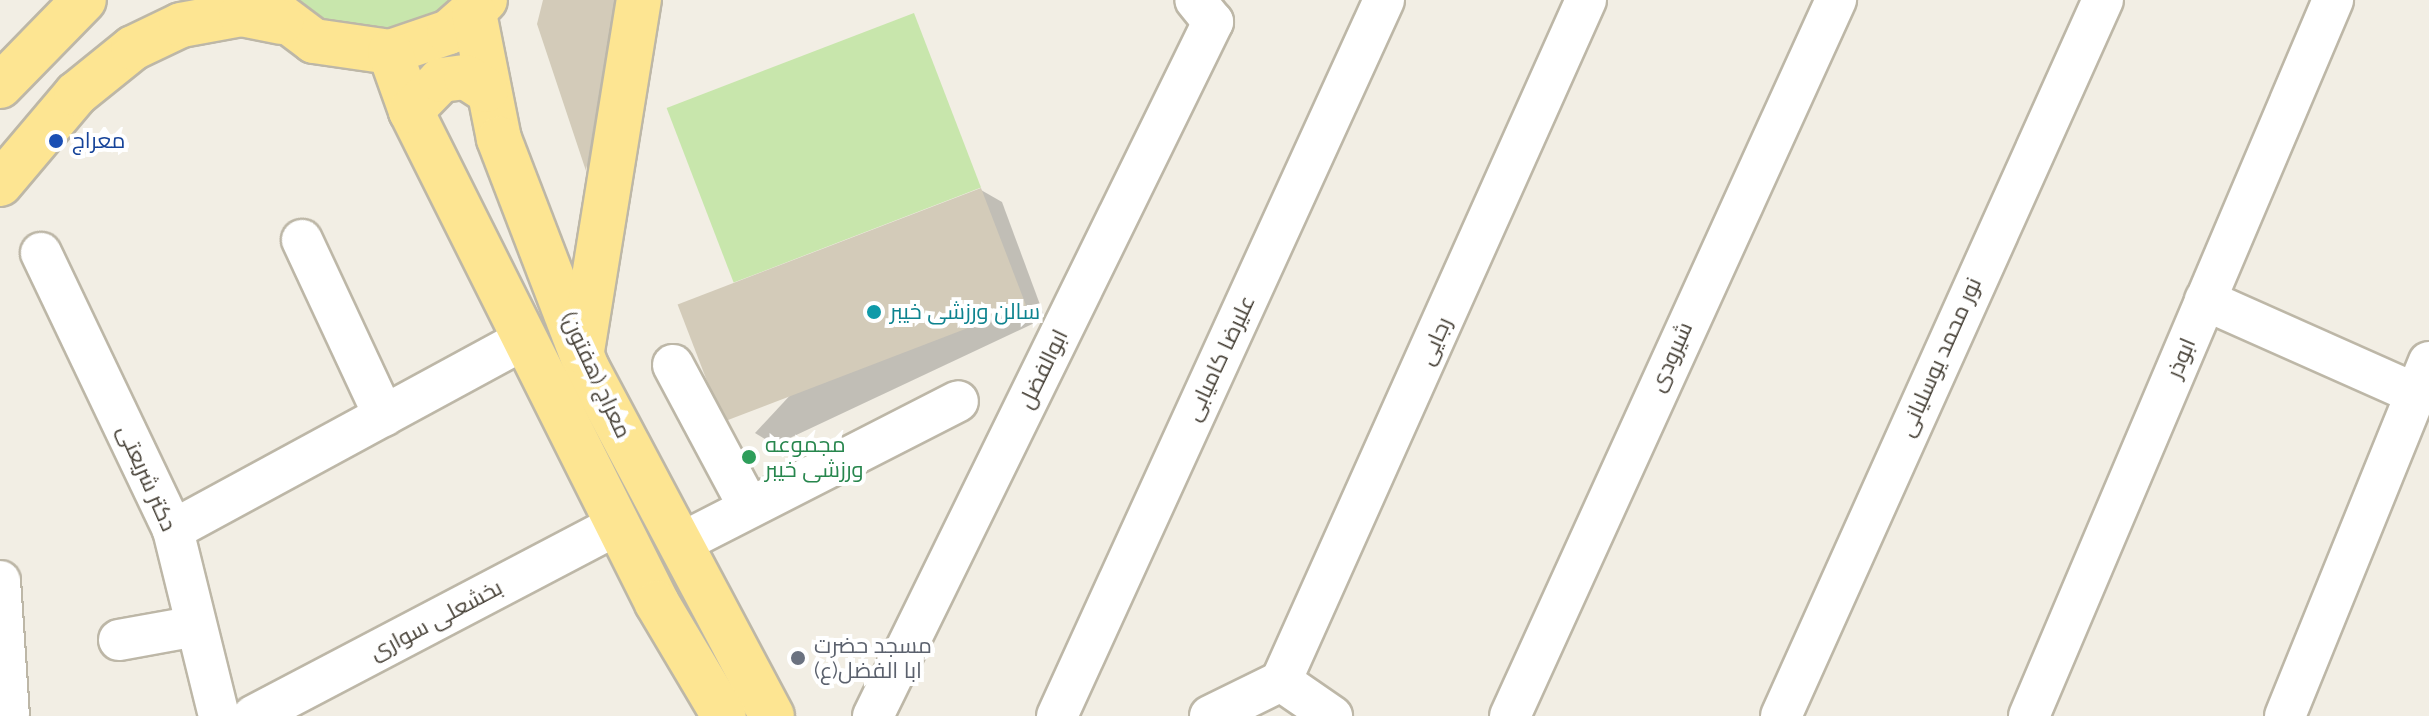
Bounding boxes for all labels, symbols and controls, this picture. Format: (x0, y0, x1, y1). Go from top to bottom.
place label: معراج (72, 128, 125, 154)
marker: معراج (47, 132, 65, 150)
street label: نور محمد یوسلیانی (1893, 273, 1987, 441)
street label: علیرضا کامیابی (1179, 291, 1261, 425)
place label: سالن ورزشی خیبر (890, 299, 1040, 325)
marker: سالن ورزشی خیبر (865, 303, 883, 321)
street label: معراج (هفتون) (555, 308, 637, 442)
street label: رجایی (1413, 313, 1457, 369)
street label: شیرودی (1644, 318, 1698, 396)
street label: ابوالفضل (1013, 325, 1073, 413)
street label: ابوذر (2161, 334, 2201, 382)
street label: دکتر شریعتی (112, 421, 182, 535)
place label: مجموعه ورزشی خیبر (765, 431, 864, 482)
marker: مجموعه ورزشی خیبر (740, 448, 758, 466)
street label: بخشعلی سواری (365, 574, 507, 666)
place label: مسجد حضرت ابا الفضل(ع) (814, 632, 932, 684)
marker: مسجد حضرت ابا الفضل(ع) (789, 649, 807, 667)

